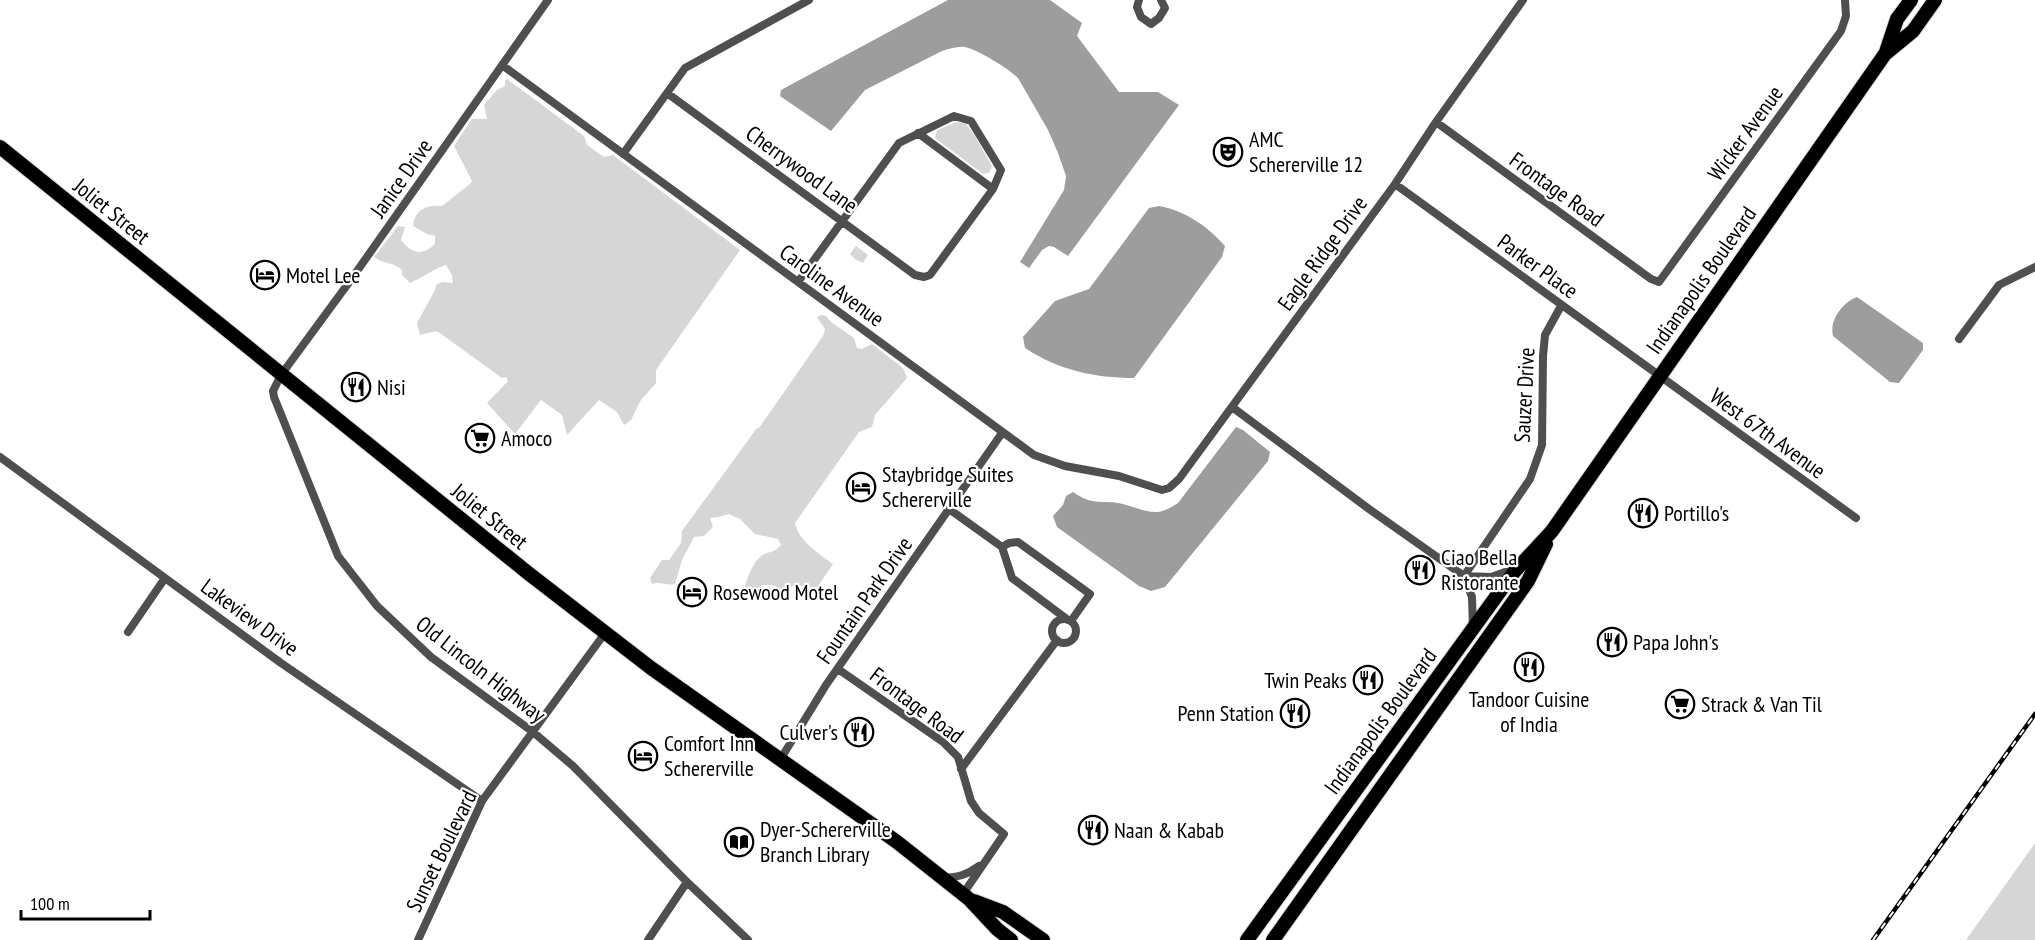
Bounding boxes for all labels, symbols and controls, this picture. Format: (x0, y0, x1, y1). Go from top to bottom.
street label: Wicker Avenue (1701, 80, 1789, 186)
street label: Cherrywood Lane (740, 119, 864, 219)
place label: AMC Schererville 12 (1249, 125, 1363, 178)
street label: Janice Drive (363, 133, 438, 224)
theatre icon: AMC Schererville 12 (1212, 136, 1244, 168)
street label: Frontage Road (1504, 145, 1610, 233)
street label: Joliet Street (67, 171, 156, 250)
street label: Eagle Ridge Drive (1271, 190, 1373, 316)
street label: Indianapolis Boulevard (1640, 201, 1762, 359)
street label: Parker Place (1492, 227, 1584, 305)
street label: Caroline Avenue (774, 238, 890, 332)
hotel icon: Motel Lee (249, 259, 281, 291)
place label: Motel Lee (286, 261, 360, 289)
street label: Sauzer Drive (1508, 347, 1540, 443)
restaurant icon: Nisi (340, 371, 372, 403)
place label: Nisi (377, 373, 406, 401)
street label: West 67th Avenue (1705, 382, 1831, 484)
supermarket icon: Amoco (464, 422, 496, 454)
place label: Amoco (501, 424, 552, 452)
place label: Staybridge Suites Schererville (882, 460, 1014, 513)
hotel icon: Staybridge Suites Schererville (845, 471, 877, 503)
street label: Joliet Street (445, 476, 534, 555)
restaurant icon: Portillo's (1627, 497, 1659, 529)
place label: Portillo's (1664, 499, 1729, 527)
street label: Fountain Park Drive (810, 531, 918, 669)
place label: Ciao Bella Ristorante (1441, 543, 1519, 596)
restaurant icon: Ciao Bella Ristorante (1404, 554, 1436, 586)
street label: Lakeview Drive (196, 572, 304, 662)
hotel icon: Rosewood Motel (676, 576, 708, 608)
place label: Rosewood Motel (713, 578, 839, 606)
street label: Old Lincoln Highway (410, 610, 552, 729)
restaurant icon: Papa John's (1596, 626, 1628, 658)
place label: Papa John's (1633, 628, 1719, 656)
street label: Indianapolis Boulevard (1318, 643, 1442, 799)
restaurant icon: Tandoor Cuisine of India (1513, 651, 1545, 683)
street label: Frontage Road (865, 661, 969, 749)
restaurant icon: Twin Peaks (1352, 664, 1384, 696)
place label: Twin Peaks (1264, 666, 1347, 694)
place label: Tandoor Cuisine of India (1469, 685, 1589, 738)
supermarket icon: Strack & Van Til (1664, 688, 1696, 720)
place label: Strack & Van Til (1701, 690, 1823, 718)
restaurant icon: Penn Station (1279, 697, 1311, 729)
place label: Penn Station (1177, 699, 1274, 727)
restaurant icon: Culver's (843, 716, 875, 748)
place label: Culver's (780, 718, 838, 746)
place label: Comfort Inn Schererville (664, 729, 754, 782)
hotel icon: Comfort Inn Schererville (627, 740, 659, 772)
street label: Sunset Boulevard (399, 786, 483, 916)
restaurant icon: Naan & Kabab (1077, 814, 1109, 846)
place label: Dyer-Schererville Branch Library (760, 815, 891, 868)
place label: Naan & Kabab (1114, 816, 1224, 844)
library icon: Dyer-Schererville Branch Library (723, 826, 755, 858)
scale bar (21, 883, 150, 921)
text: 100 m (30, 892, 70, 915)

